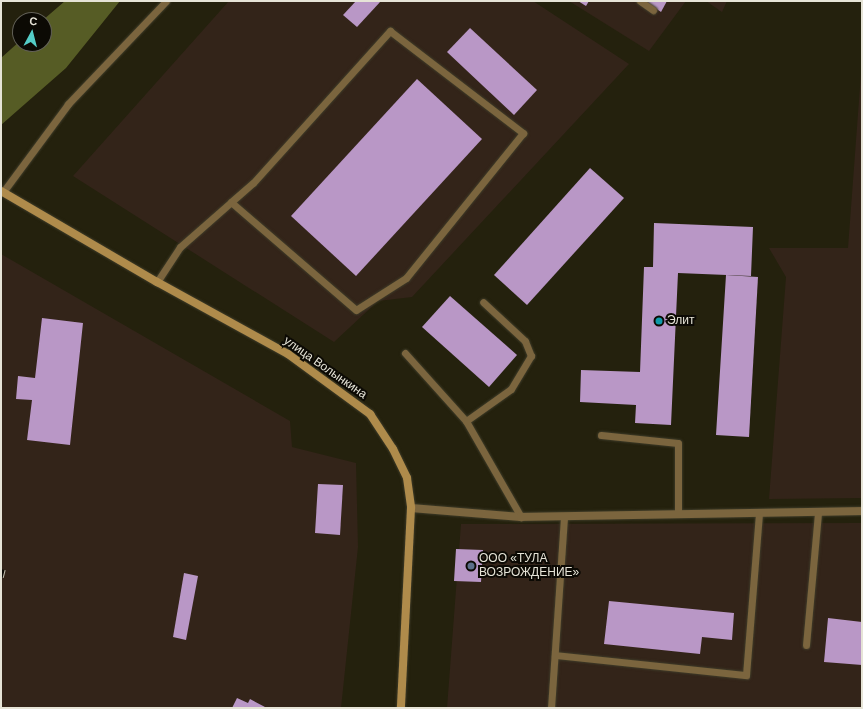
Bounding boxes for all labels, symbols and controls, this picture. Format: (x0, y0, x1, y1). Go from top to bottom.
north arrow (12, 12, 52, 52)
text: С (29, 15, 38, 28)
place label: Элит (667, 314, 694, 328)
marker: Элит (654, 316, 664, 326)
street label: улица Волынкина (281, 334, 369, 402)
place label: ООО «ТУЛА ВОЗРОЖДЕНИЕ» (479, 552, 579, 580)
marker: ООО «ТУЛА ВОЗРОЖДЕНИЕ» (466, 561, 476, 571)

